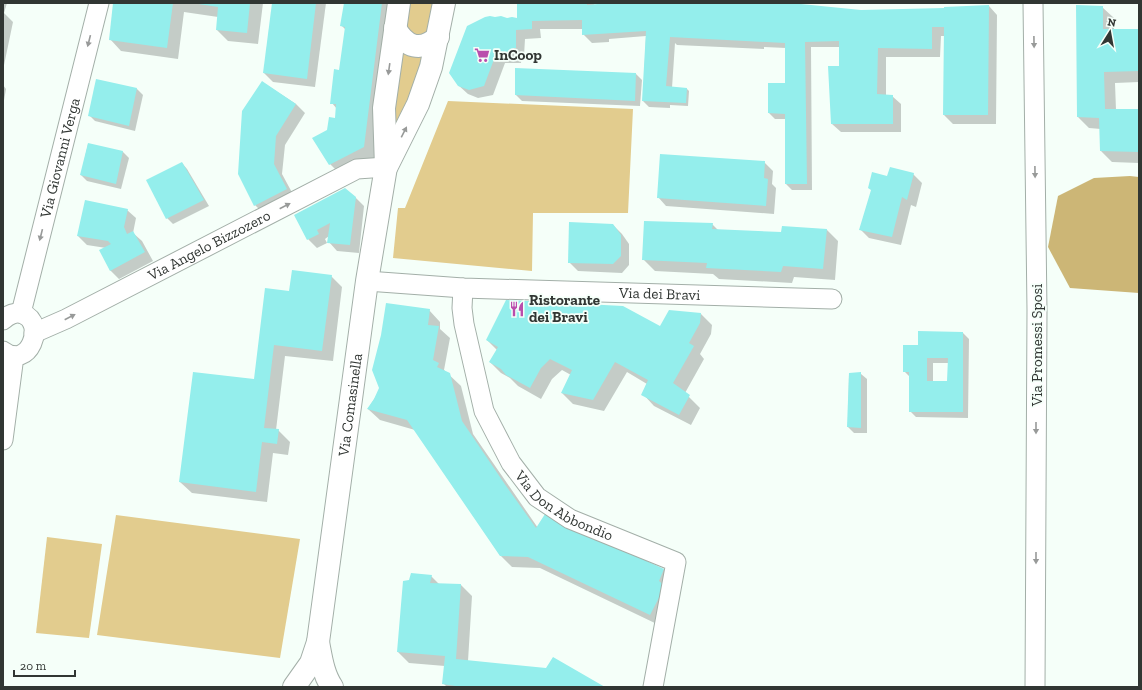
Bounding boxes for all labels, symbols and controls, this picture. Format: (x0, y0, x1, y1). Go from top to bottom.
north arrow (1090, 12, 1130, 52)
text: N (1106, 15, 1118, 30)
one-way arrow (86, 35, 92, 47)
one-way arrow (1031, 36, 1037, 49)
supermarket icon: InCoop (473, 46, 491, 64)
place label: InCoop (494, 46, 542, 64)
one-way arrow (386, 63, 392, 75)
street label: Via Giovanni Verga (36, 96, 84, 221)
one-way arrow (401, 127, 407, 138)
one-way arrow (1032, 166, 1038, 179)
one-way arrow (279, 203, 291, 210)
street label: Via Angelo Bizzozero (144, 206, 274, 285)
one-way arrow (38, 229, 44, 241)
street label: Via dei Bravi (618, 284, 701, 304)
street label: Via Promessi Sposi (1028, 284, 1046, 407)
place label: Ristorante dei Bravi (529, 291, 600, 326)
restaurant icon: Ristorante dei Bravi (508, 300, 526, 318)
one-way arrow (64, 314, 76, 320)
street label: Via Comasinella (334, 352, 366, 458)
one-way arrow (1033, 422, 1039, 435)
street label: Via Don Abbondio (510, 466, 616, 545)
one-way arrow (1033, 552, 1039, 565)
scale bar (14, 652, 75, 678)
text: 20 m (20, 659, 47, 673)

